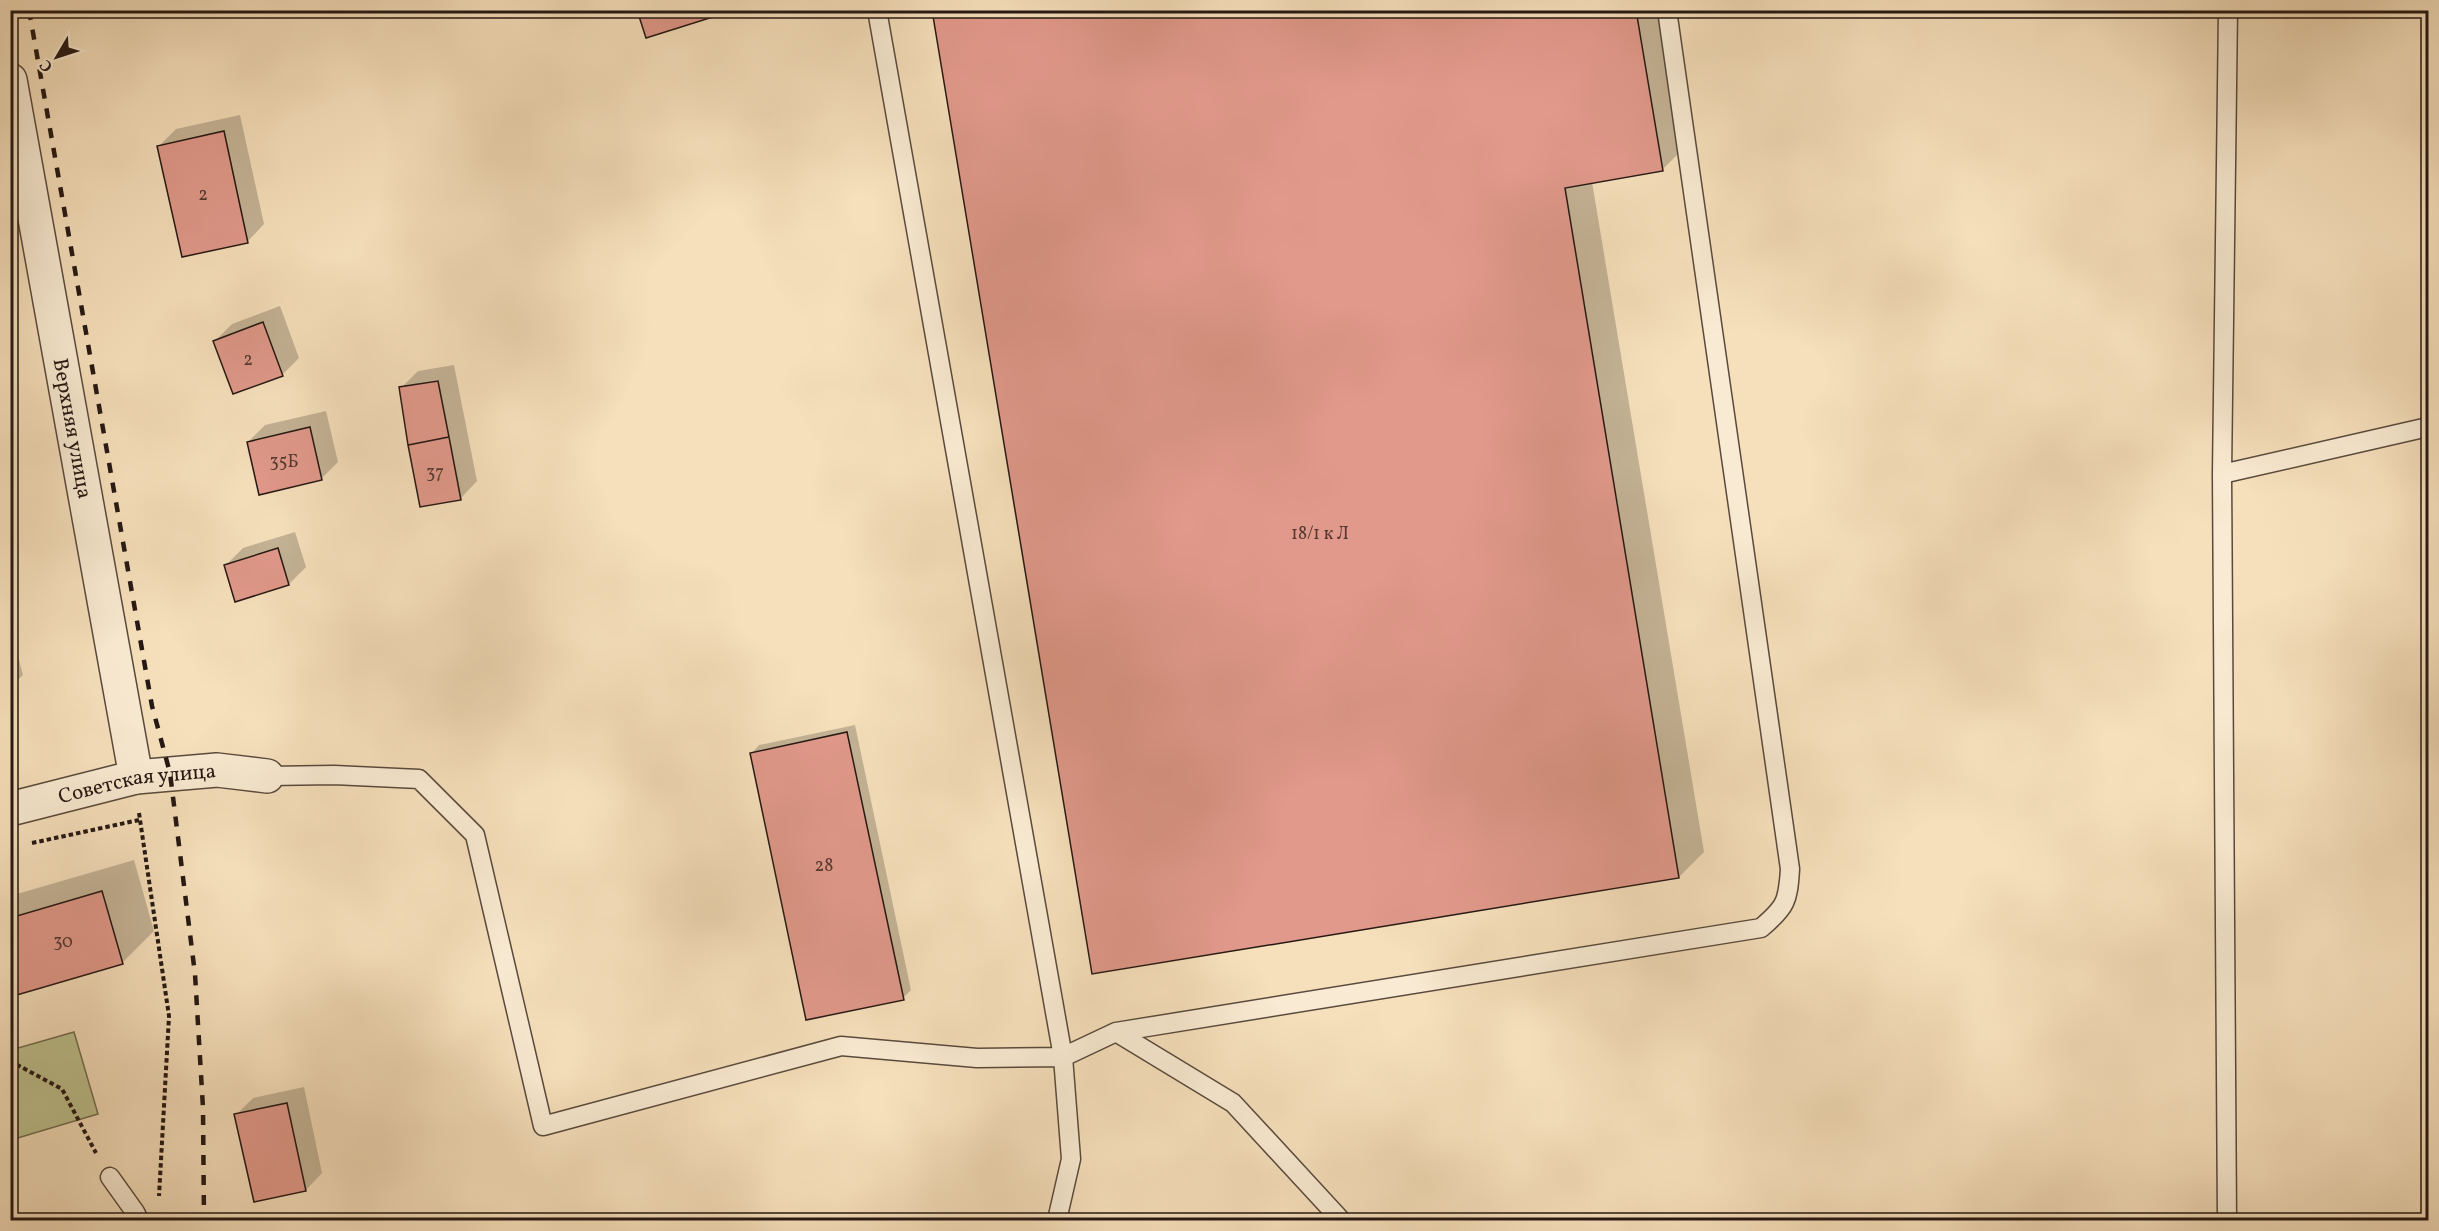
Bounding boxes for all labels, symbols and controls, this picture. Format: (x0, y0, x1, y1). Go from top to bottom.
north arrow (27, 27, 87, 87)
text: С (35, 54, 59, 76)
house number: 2 (198, 183, 208, 208)
house number: 2 (243, 348, 253, 373)
street label: Верхняя улица (45, 356, 98, 501)
house number: 35Б (270, 450, 298, 475)
house number: 37 (426, 461, 444, 486)
house number: 18/1 к Л (1291, 522, 1349, 547)
street label: Советская улица (55, 757, 217, 812)
house number: 28 (815, 854, 833, 879)
house number: 30 (53, 930, 73, 955)

